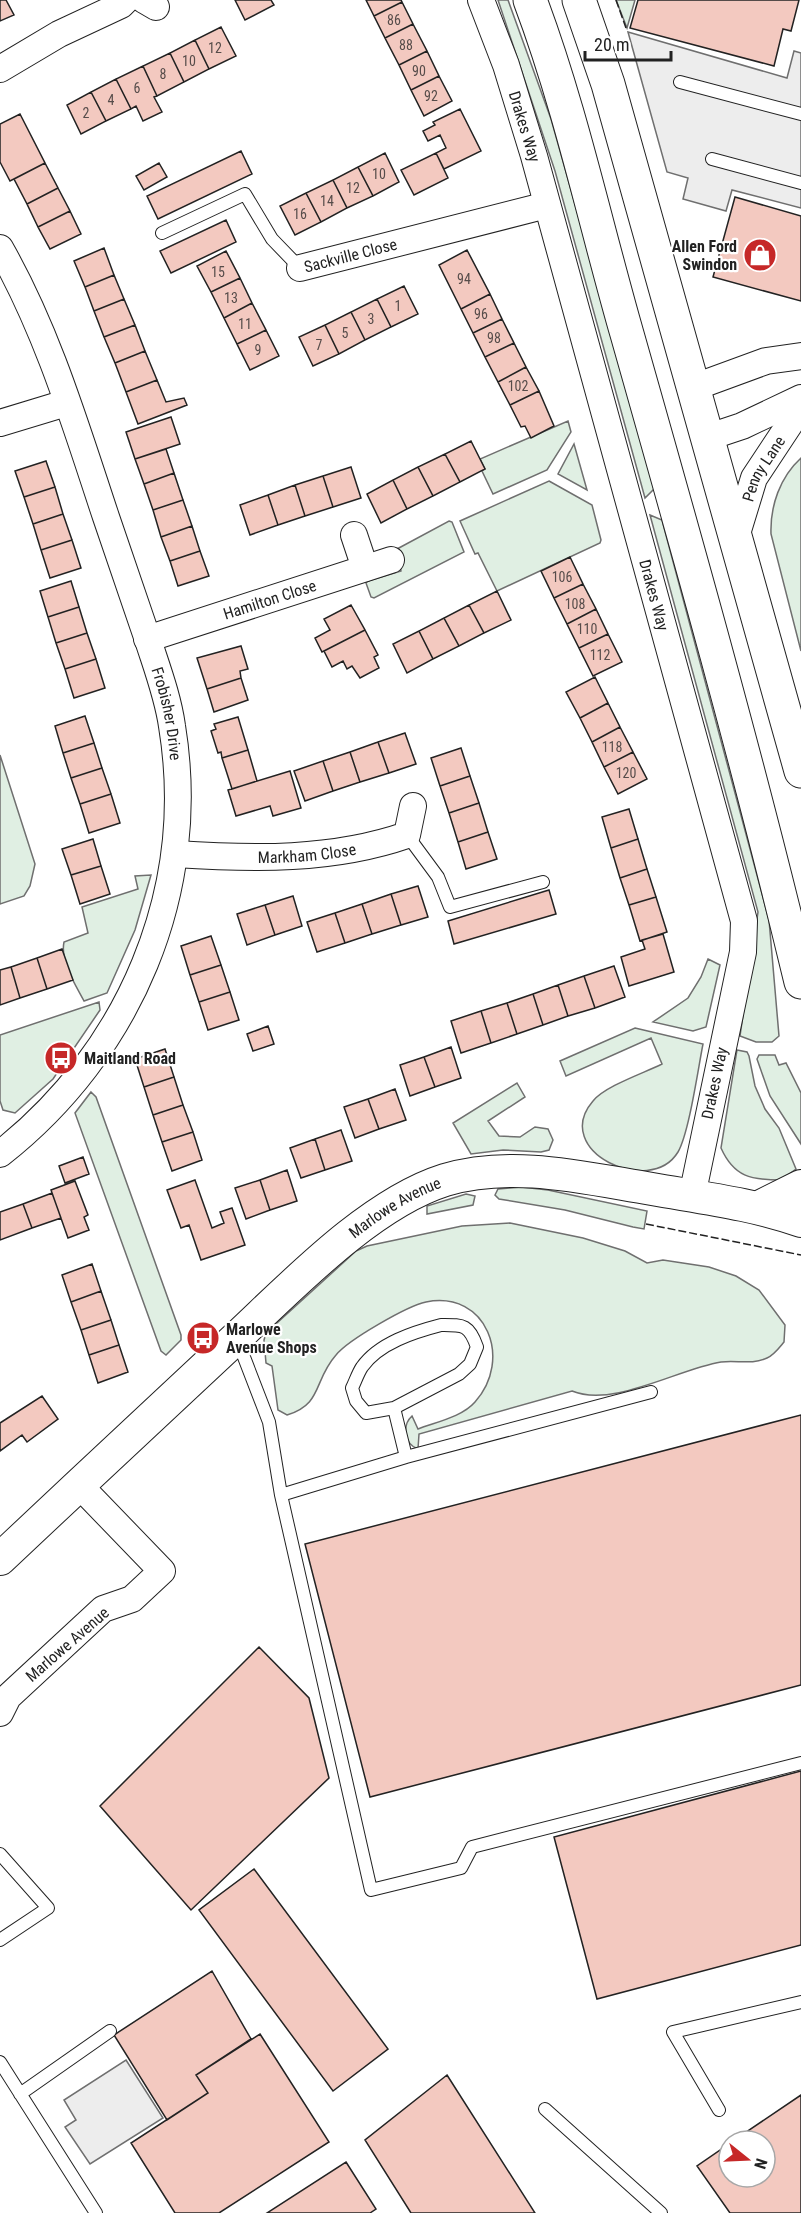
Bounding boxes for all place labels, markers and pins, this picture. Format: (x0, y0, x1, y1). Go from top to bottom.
place label: Allen Ford Swindon (672, 237, 737, 274)
shop icon: Allen Ford Swindon (742, 237, 778, 273)
bus stop icon: Maitland Road (43, 1040, 79, 1076)
place label: Maitland Road (84, 1049, 176, 1068)
bus stop icon: Marlowe Avenue Shops (185, 1320, 221, 1356)
place label: Marlowe Avenue Shops (226, 1320, 317, 1357)

